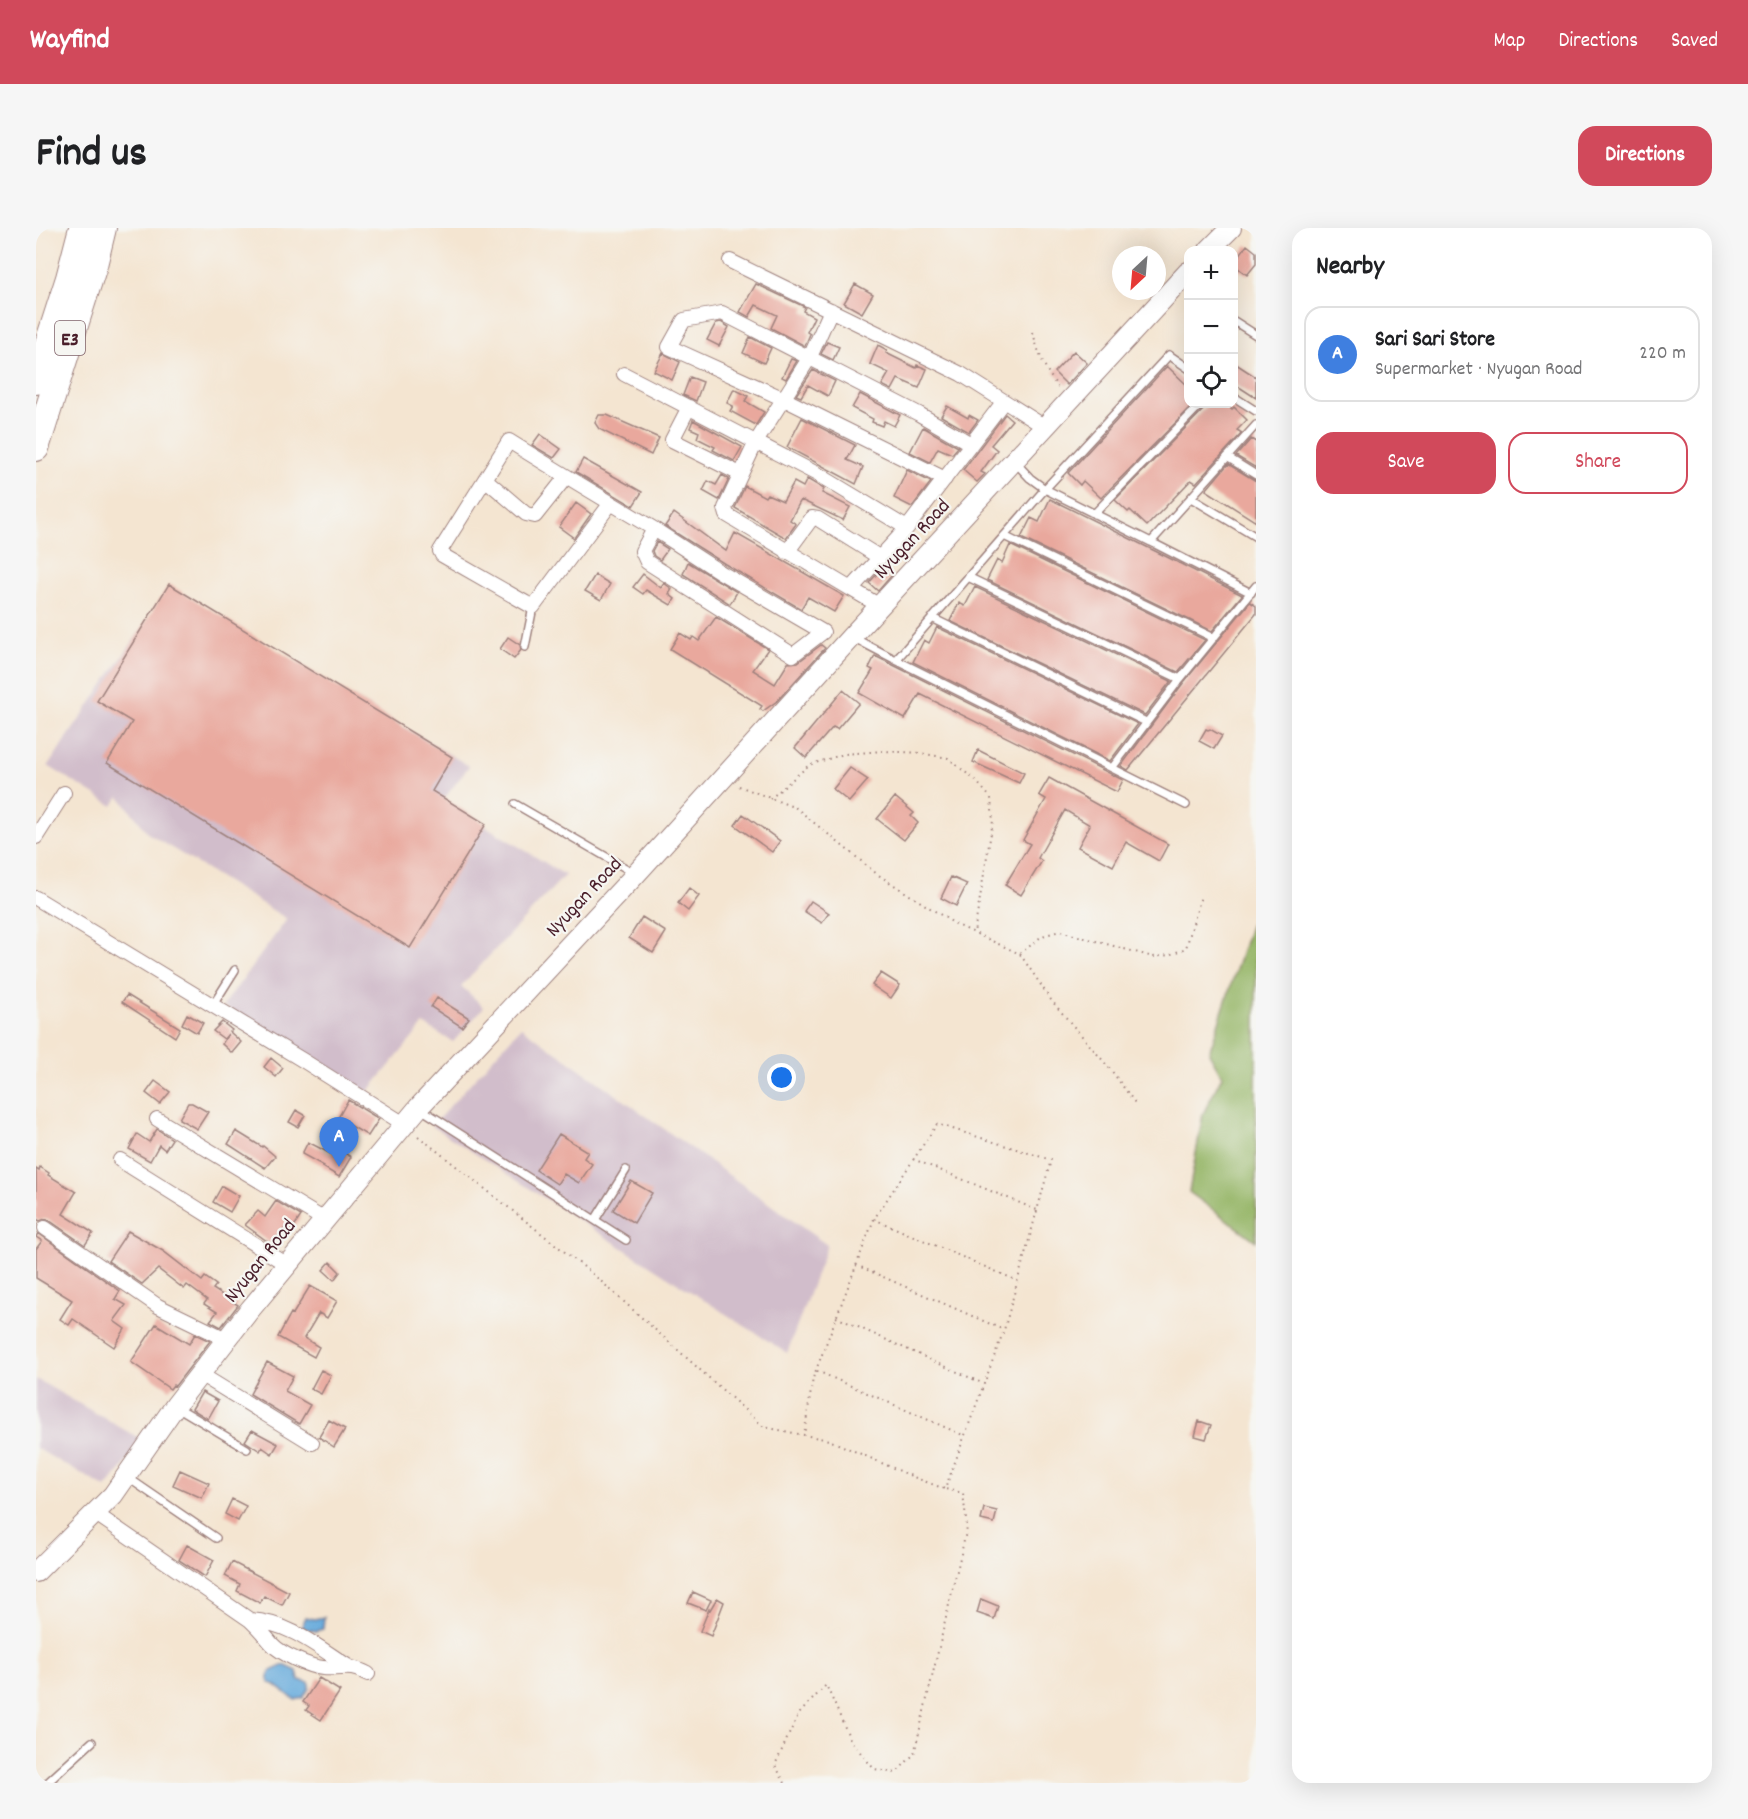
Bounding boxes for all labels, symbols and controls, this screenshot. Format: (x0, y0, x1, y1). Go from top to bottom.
text: Wayfind (30, 22, 110, 62)
text: Map (1494, 27, 1525, 57)
text: Directions (1558, 27, 1638, 57)
text: Saved (1671, 27, 1718, 57)
text: Find us (36, 126, 147, 186)
button: Directions (1578, 126, 1712, 186)
north arrow (1112, 246, 1166, 300)
map controls (1184, 246, 1238, 408)
button: + (1184, 246, 1238, 300)
text: Nearby (1316, 249, 1384, 286)
button: − (1184, 300, 1238, 354)
road number: E3 (55, 321, 85, 355)
text: Sari Sari Store (1375, 325, 1495, 356)
text: A (1332, 340, 1343, 368)
text: 220 m (1639, 340, 1686, 368)
button: locate (1184, 354, 1238, 408)
text: Supermarket · Nyugan Road (1375, 356, 1583, 384)
button: Save (1316, 432, 1496, 494)
button: Share (1508, 432, 1688, 494)
street label: Nyugan Road (868, 493, 959, 587)
street label: Nyugan Road (540, 851, 631, 945)
your location (767, 1063, 796, 1092)
pin: A (320, 1118, 358, 1167)
street label: Nyugan Road (218, 1213, 305, 1310)

